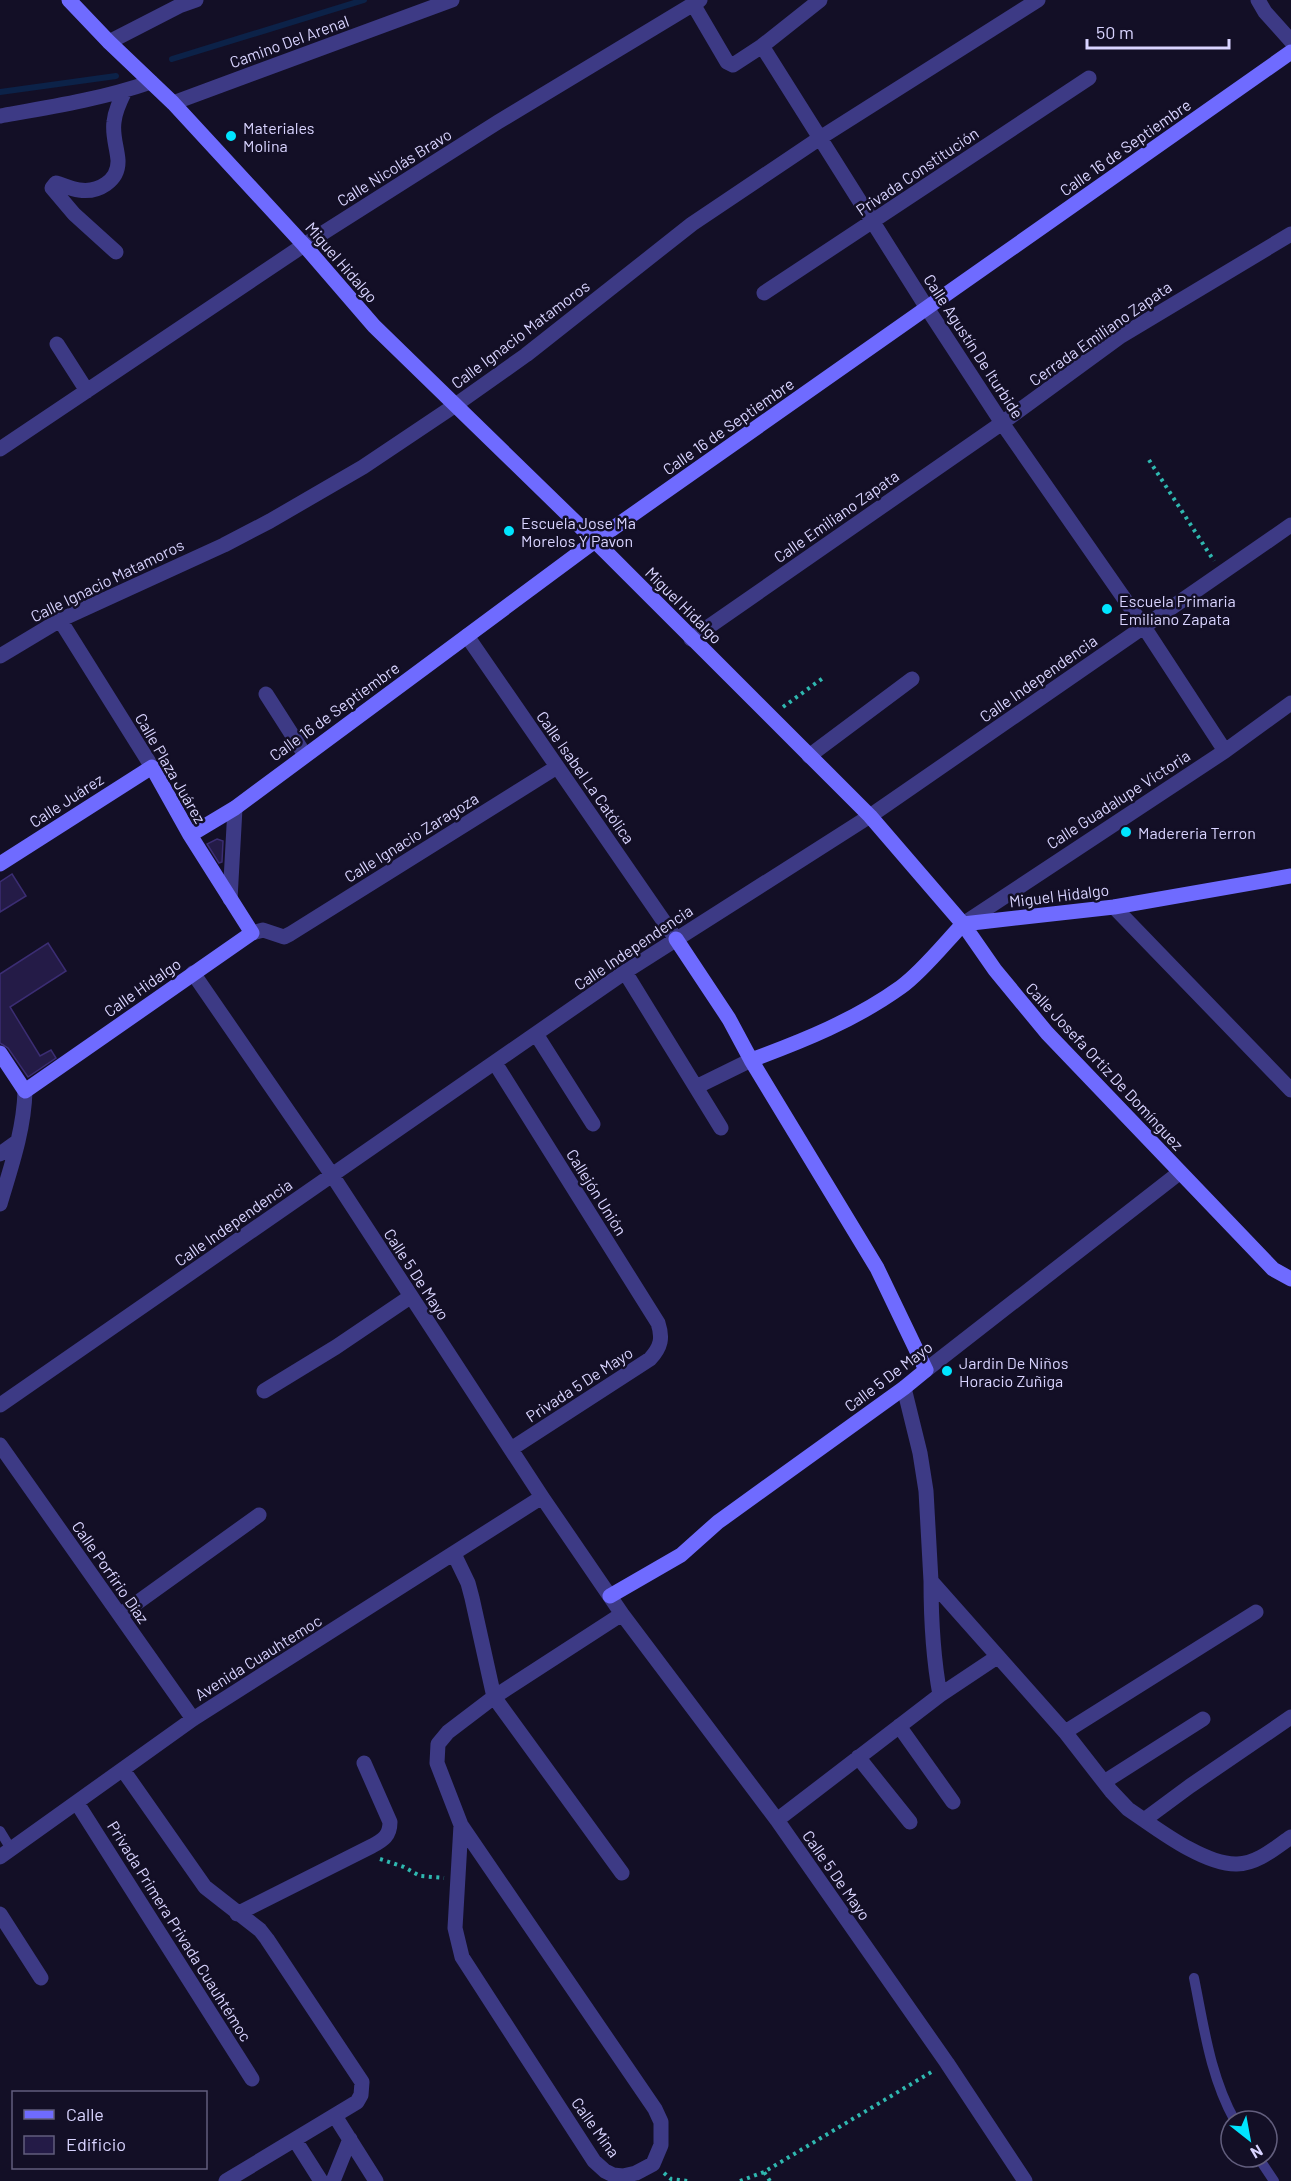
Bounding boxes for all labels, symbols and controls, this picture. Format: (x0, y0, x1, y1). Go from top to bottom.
street label: Camino Del Arenal (227, 11, 351, 71)
scale bar (1087, 12, 1230, 50)
text: 50 m (1096, 21, 1134, 43)
street label: Calle 16 de Septiembre (1056, 95, 1194, 199)
place label: Materiales Molina (243, 118, 315, 155)
street label: Privada Constitución (852, 123, 982, 219)
street label: Calle Nicolás Bravo (333, 124, 455, 210)
marker: Materiales Molina (224, 129, 238, 143)
street label: Miguel Hidalgo (302, 218, 382, 306)
street label: Calle Agustín De Iturbide (920, 270, 1028, 422)
street label: Calle Ignacio Matamoros (447, 276, 593, 392)
street label: Cerrada Emiliano Zapata (1025, 277, 1175, 389)
street label: Calle 16 de Septiembre (659, 374, 797, 478)
street label: Calle Emiliano Zapata (770, 466, 902, 566)
place label: Escuela Jose Ma Morelos Y Pavon (521, 513, 636, 550)
marker: Escuela Jose Ma Morelos Y Pavon (502, 524, 516, 538)
street label: Calle Ignacio Matamoros (27, 535, 187, 625)
street label: Miguel Hidalgo (642, 563, 726, 647)
place label: Escuela Primaria Emiliano Zapata (1119, 591, 1236, 628)
marker: Escuela Primaria Emiliano Zapata (1100, 602, 1114, 616)
street label: Calle Independencia (976, 630, 1100, 726)
street label: Calle 16 de Septiembre (265, 658, 403, 764)
street label: Calle Isabel La Católica (533, 707, 639, 847)
street label: Calle Plaza Juárez (132, 710, 210, 826)
street label: Calle Guadalupe Victoria (1043, 745, 1193, 853)
street label: Calle Juárez (26, 769, 106, 831)
street label: Calle Ignacio Zaragoza (341, 788, 481, 886)
place label: Madereria Terron (1138, 823, 1256, 842)
marker: Madereria Terron (1119, 825, 1133, 839)
street label: Miguel Hidalgo (1008, 879, 1110, 911)
street label: Calle Independencia (570, 900, 696, 994)
street label: Calle Hidalgo (100, 954, 184, 1020)
street label: Calle Josefa Ortiz De Domínguez (1022, 978, 1188, 1154)
street label: Callejón Unión (563, 1145, 631, 1239)
street label: Calle Independencia (171, 1174, 295, 1270)
street label: Calle 5 De Mayo (380, 1225, 454, 1323)
street label: Calle 5 De Mayo (840, 1337, 936, 1415)
street label: Privada 5 De Mayo (522, 1342, 636, 1426)
place label: Jardin De Niños Horacio Zuñiga (959, 1353, 1068, 1390)
marker: Jardin De Niños Horacio Zuñiga (940, 1364, 954, 1378)
street label: Calle Porfirio Díaz (69, 1517, 153, 1627)
street label: Avenida Cuauhtemoc (191, 1610, 325, 1704)
street label: Privada Primera Privada Cuauhtémoc (104, 1817, 256, 2045)
street label: Calle 5 De Mayo (799, 1826, 875, 1924)
legend (12, 2091, 207, 2169)
street label: Calle Mina (568, 2093, 624, 2161)
text: Calle (66, 2103, 104, 2125)
north arrow (1219, 2109, 1279, 2169)
text: Edificio (66, 2133, 126, 2155)
text: N (1248, 2141, 1266, 2163)

